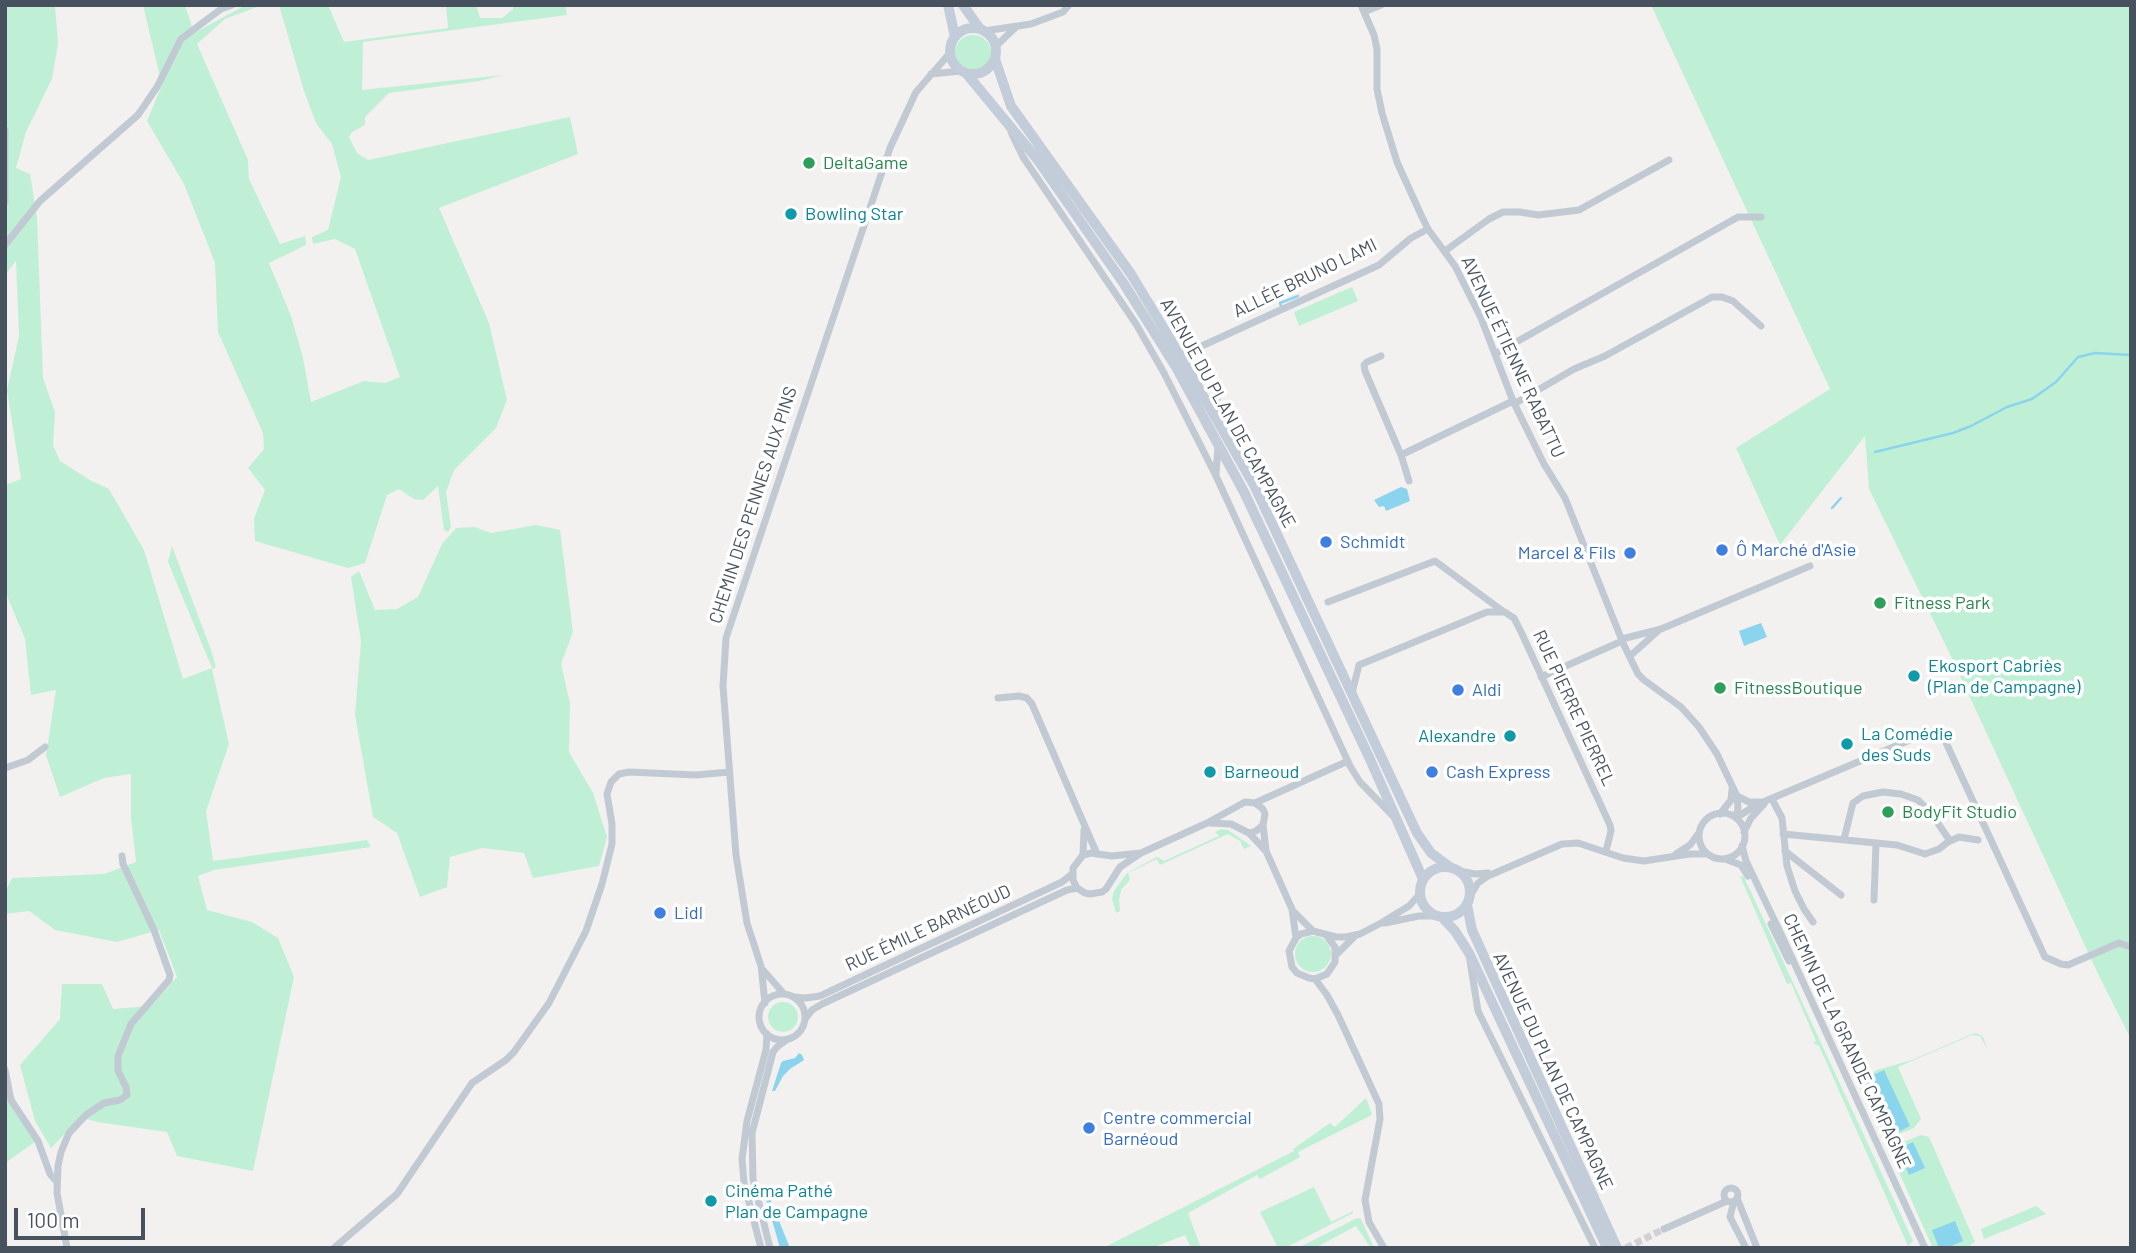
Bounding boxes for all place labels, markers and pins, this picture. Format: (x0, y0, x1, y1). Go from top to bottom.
place label: DeltaGame (823, 152, 908, 174)
marker: DeltaGame (801, 155, 817, 171)
place label: Bowling Star (805, 203, 903, 225)
marker: Bowling Star (783, 206, 799, 222)
place label: Schmidt (1340, 531, 1405, 553)
marker: Schmidt (1318, 534, 1334, 550)
place label: Ô Marché d'Asie (1736, 539, 1856, 561)
place label: Marcel & Fils (1518, 542, 1616, 564)
marker: Ô Marché d'Asie (1714, 542, 1730, 558)
marker: Marcel & Fils (1622, 545, 1638, 561)
place label: Fitness Park (1894, 592, 1990, 614)
marker: Fitness Park (1872, 595, 1888, 611)
place label: Ekosport Cabriès (Plan de Campagne) (1928, 655, 2081, 698)
marker: Ekosport Cabriès (Plan de Campagne) (1906, 668, 1922, 684)
place label: FitnessBoutique (1734, 677, 1862, 699)
place label: Aldi (1472, 679, 1501, 701)
marker: FitnessBoutique (1712, 680, 1728, 696)
marker: Aldi (1450, 682, 1466, 698)
place label: La Comédie des Suds (1861, 723, 1953, 766)
place label: Alexandre (1418, 725, 1496, 747)
marker: Alexandre (1502, 728, 1518, 744)
marker: La Comédie des Suds (1839, 736, 1855, 752)
place label: Barneoud (1224, 761, 1299, 783)
place label: Cash Express (1446, 761, 1550, 783)
marker: Barneoud (1202, 764, 1218, 780)
marker: Cash Express (1424, 764, 1440, 780)
place label: BodyFit Studio (1902, 801, 2017, 823)
marker: BodyFit Studio (1880, 804, 1896, 820)
place label: Lidl (674, 902, 703, 924)
marker: Lidl (652, 905, 668, 921)
place label: Centre commercial Barnéoud (1103, 1107, 1252, 1150)
marker: Centre commercial Barnéoud (1081, 1120, 1097, 1136)
place label: Cinéma Pathé Plan de Campagne (725, 1180, 868, 1222)
marker: Cinéma Pathé Plan de Campagne (703, 1193, 719, 1209)

